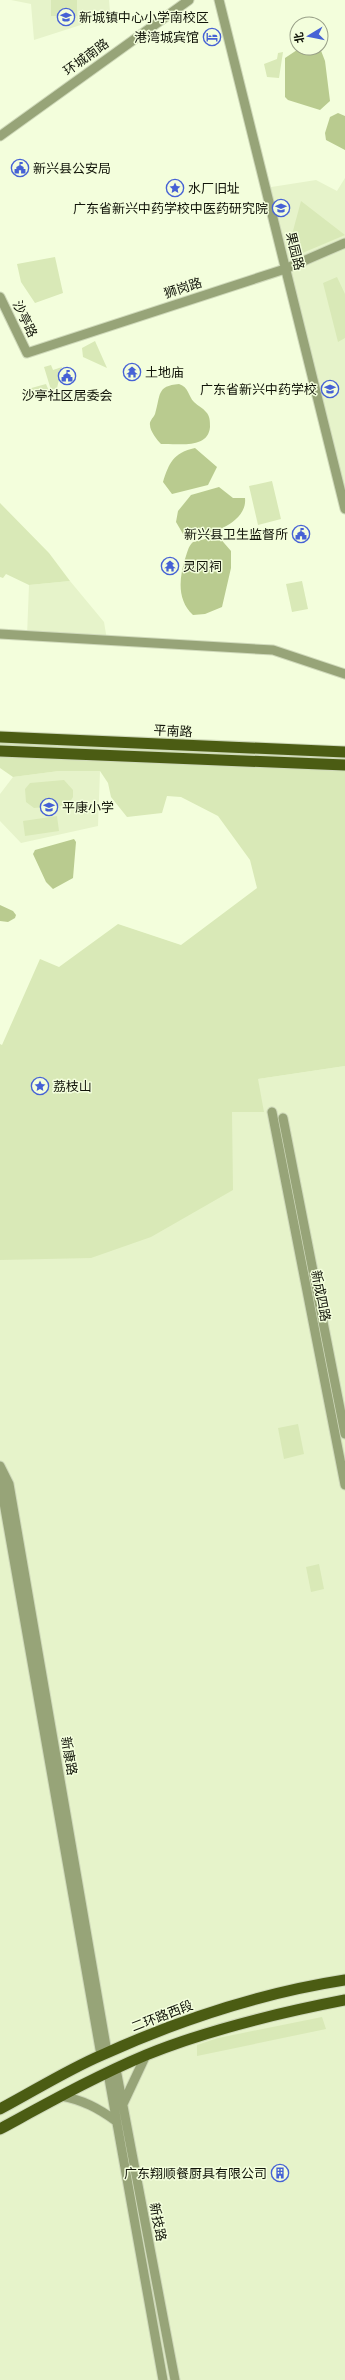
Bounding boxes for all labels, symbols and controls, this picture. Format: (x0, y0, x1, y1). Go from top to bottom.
school or university icon: 新城镇中心小学南校区 (56, 7, 76, 27)
place label: 新城镇中心小学南校区 (79, 10, 209, 25)
north arrow (289, 16, 329, 56)
hotel icon: 港湾城宾馆 (202, 27, 222, 47)
place label: 港湾城宾馆 (134, 30, 199, 45)
text: 北 (292, 31, 307, 44)
street label: 环城南路 (61, 36, 111, 78)
public building icon: 新兴县公安局 (10, 158, 30, 178)
place label: 新兴县公安局 (33, 161, 111, 176)
place icon: 水厂旧址 (165, 178, 185, 198)
place label: 水厂旧址 (188, 181, 240, 196)
school or university icon: 广东省新兴中药学校中医药研究院 (271, 198, 291, 218)
place label: 广东省新兴中药学校中医药研究院 (73, 201, 268, 216)
street label: 果园路 (283, 230, 307, 272)
street label: 狮岗路 (162, 275, 204, 301)
street label: 沙亭路 (10, 298, 40, 340)
temple icon: 土地庙 (122, 362, 142, 382)
place label: 土地庙 (145, 365, 184, 380)
public building icon: 沙亭社区居委会 (57, 366, 77, 386)
school or university icon: 广东省新兴中药学校 (320, 379, 340, 399)
place label: 广东省新兴中药学校 (200, 382, 317, 397)
place label: 沙亭社区居委会 (21, 388, 113, 403)
public building icon: 新兴县卫生监督所 (291, 524, 311, 544)
place label: 新兴县卫生监督所 (184, 527, 288, 542)
temple icon: 灵冈祠 (160, 556, 180, 576)
place label: 灵冈祠 (183, 559, 222, 574)
street label: 平南路 (153, 722, 193, 740)
school or university icon: 平康小学 (39, 797, 59, 817)
place label: 平康小学 (62, 800, 114, 815)
place icon: 荔枝山 (30, 1076, 50, 1096)
place label: 荔枝山 (53, 1079, 92, 1094)
street label: 新成四路 (309, 1269, 333, 1323)
street label: 新康路 (58, 1735, 80, 1777)
street label: 二环路西段 (129, 1997, 195, 2035)
building icon: 广东翔顺餐厨具有限公司 (270, 2163, 290, 2183)
place label: 广东翔顺餐厨具有限公司 (124, 2166, 267, 2181)
street label: 新技路 (147, 2201, 169, 2243)

